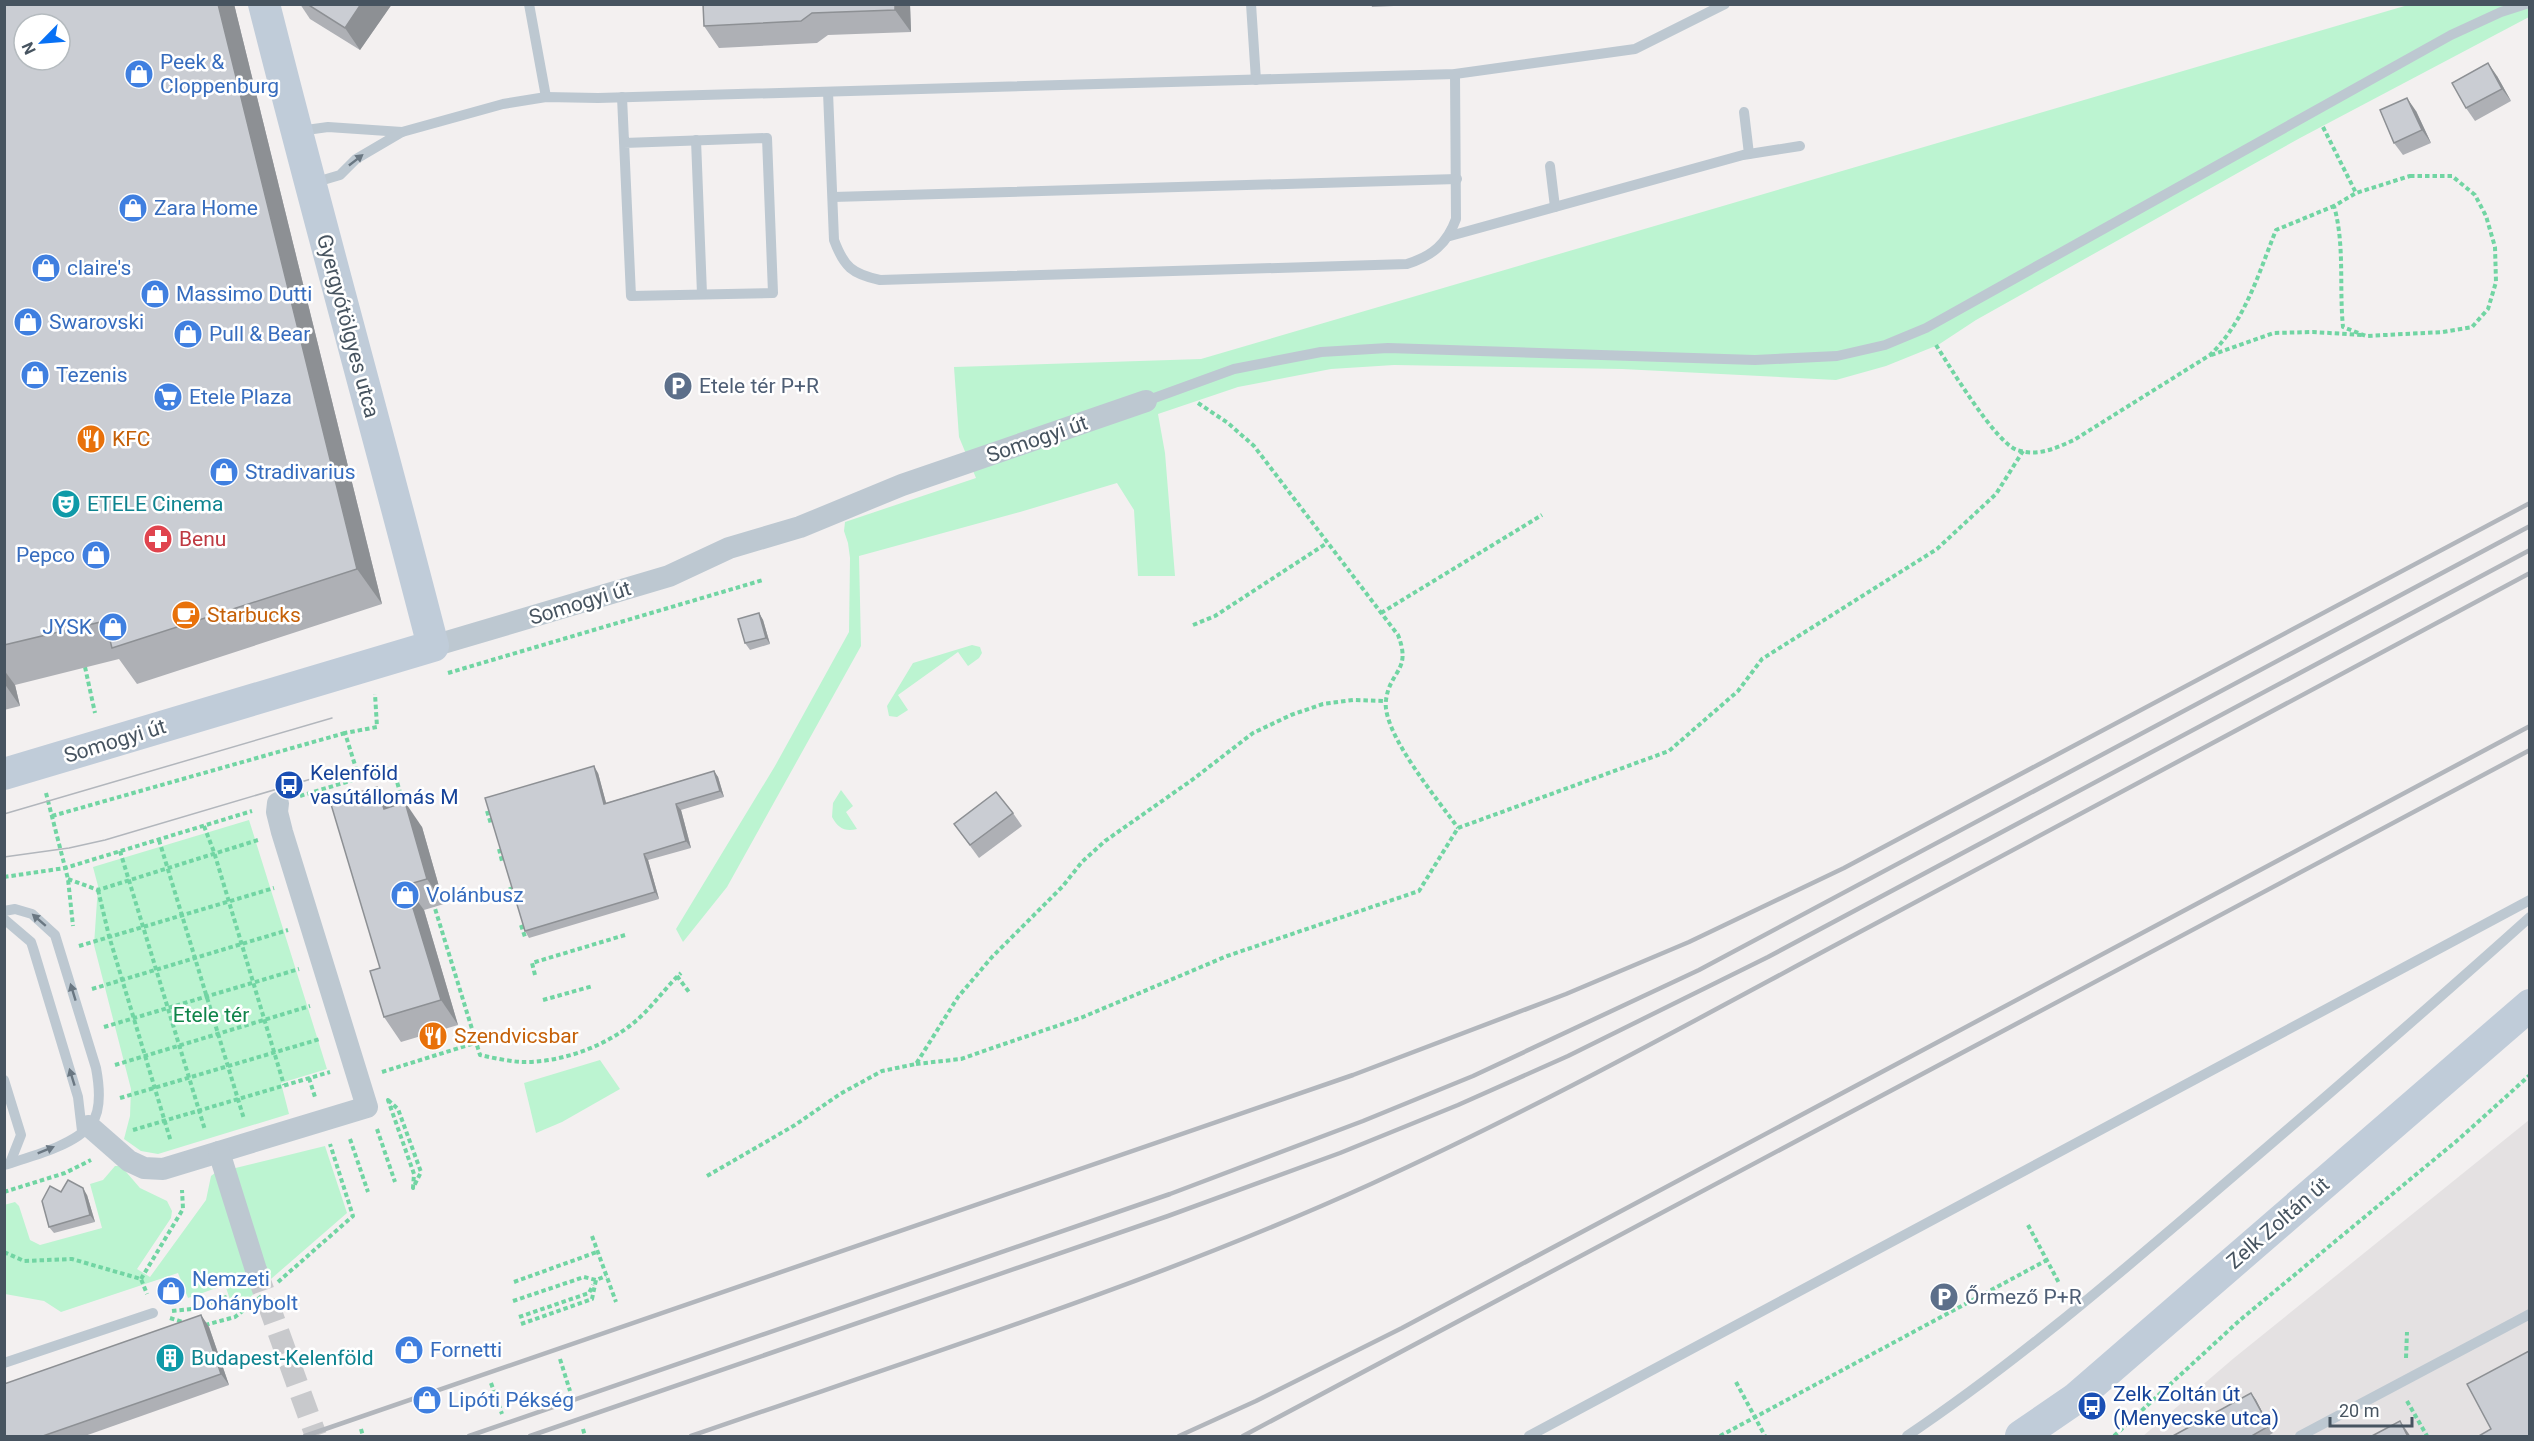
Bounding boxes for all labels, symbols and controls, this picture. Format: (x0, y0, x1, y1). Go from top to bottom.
north arrow (12, 12, 72, 72)
text: N (18, 39, 40, 57)
place label: Peek & Cloppenburg (160, 50, 279, 98)
shop icon: Peek & Cloppenburg (123, 58, 155, 90)
one-way arrow (348, 154, 364, 167)
shop icon: Zara Home (117, 192, 149, 224)
place label: Zara Home (154, 196, 258, 220)
street label: Gyergyótölgyes utca (312, 232, 384, 420)
shop icon: claire's (30, 252, 62, 284)
place label: claire's (67, 256, 131, 280)
shop icon: Massimo Dutti (139, 278, 171, 310)
place label: Massimo Dutti (176, 282, 312, 306)
shop icon: Swarovski (12, 306, 44, 338)
place label: Swarovski (49, 310, 144, 334)
shop icon: Pull & Bear (172, 318, 204, 350)
place label: Pull & Bear (209, 322, 310, 346)
shop icon: Tezenis (19, 359, 51, 391)
place label: Tezenis (56, 363, 128, 387)
parking icon: Etele tér P+R (662, 370, 694, 402)
place label: Etele tér P+R (699, 374, 819, 398)
supermarket icon: Etele Plaza (152, 381, 184, 413)
place label: Etele Plaza (189, 385, 292, 409)
street label: Somogyi út (983, 410, 1091, 467)
restaurant icon: KFC (75, 423, 107, 455)
place label: KFC (112, 427, 150, 451)
shop icon: Stradivarius (208, 456, 240, 488)
place label: Stradivarius (245, 460, 356, 484)
theatre icon: ETELE Cinema (50, 488, 82, 520)
place label: ETELE Cinema (87, 492, 223, 516)
pharmacy icon: Benu (142, 523, 174, 555)
place label: Benu (179, 527, 226, 551)
shop icon: Pepco (80, 539, 112, 571)
place label: Pepco (16, 543, 75, 567)
street label: Somogyi út (526, 576, 634, 630)
cafe icon: Starbucks (170, 599, 202, 631)
place label: Starbucks (207, 603, 301, 627)
shop icon: JYSK (97, 611, 129, 643)
place label: JYSK (42, 615, 93, 639)
street label: Somogyi út (61, 714, 169, 768)
place label: Kelenföld vasútállomás M (310, 761, 459, 809)
bus stop icon: Kelenföld vasútállomás M (273, 769, 305, 801)
shop icon: Volánbusz (389, 879, 421, 911)
place label: Volánbusz (426, 883, 524, 907)
one-way arrow (31, 914, 47, 927)
one-way arrow (68, 983, 77, 1001)
park label: Etele tér (173, 1003, 249, 1027)
restaurant icon: Szendvicsbar (417, 1020, 449, 1052)
place label: Szendvicsbar (454, 1024, 579, 1048)
one-way arrow (67, 1068, 76, 1086)
one-way arrow (38, 1145, 56, 1155)
street label: Zelk Zoltán út (2222, 1172, 2334, 1274)
place label: Nemzeti Dohánybolt (192, 1267, 298, 1315)
shop icon: Nemzeti Dohánybolt (155, 1275, 187, 1307)
parking icon: Őrmező P+R (1928, 1281, 1960, 1313)
place label: Őrmező P+R (1965, 1285, 2082, 1309)
shop icon: Fornetti (393, 1334, 425, 1366)
place label: Fornetti (430, 1338, 502, 1362)
building icon: Budapest-Kelenföld (154, 1342, 186, 1374)
place label: Budapest-Kelenföld (191, 1346, 373, 1370)
place label: Zelk Zoltán út (Menyecske utca) (2113, 1382, 2279, 1430)
shop icon: Lipóti Pékség (411, 1384, 443, 1416)
place label: Lipóti Pékség (448, 1388, 574, 1412)
bus stop icon: Zelk Zoltán út (Menyecske utca) (2076, 1390, 2108, 1422)
scale bar (2330, 1390, 2412, 1428)
text: 20 m (2339, 1400, 2379, 1421)

